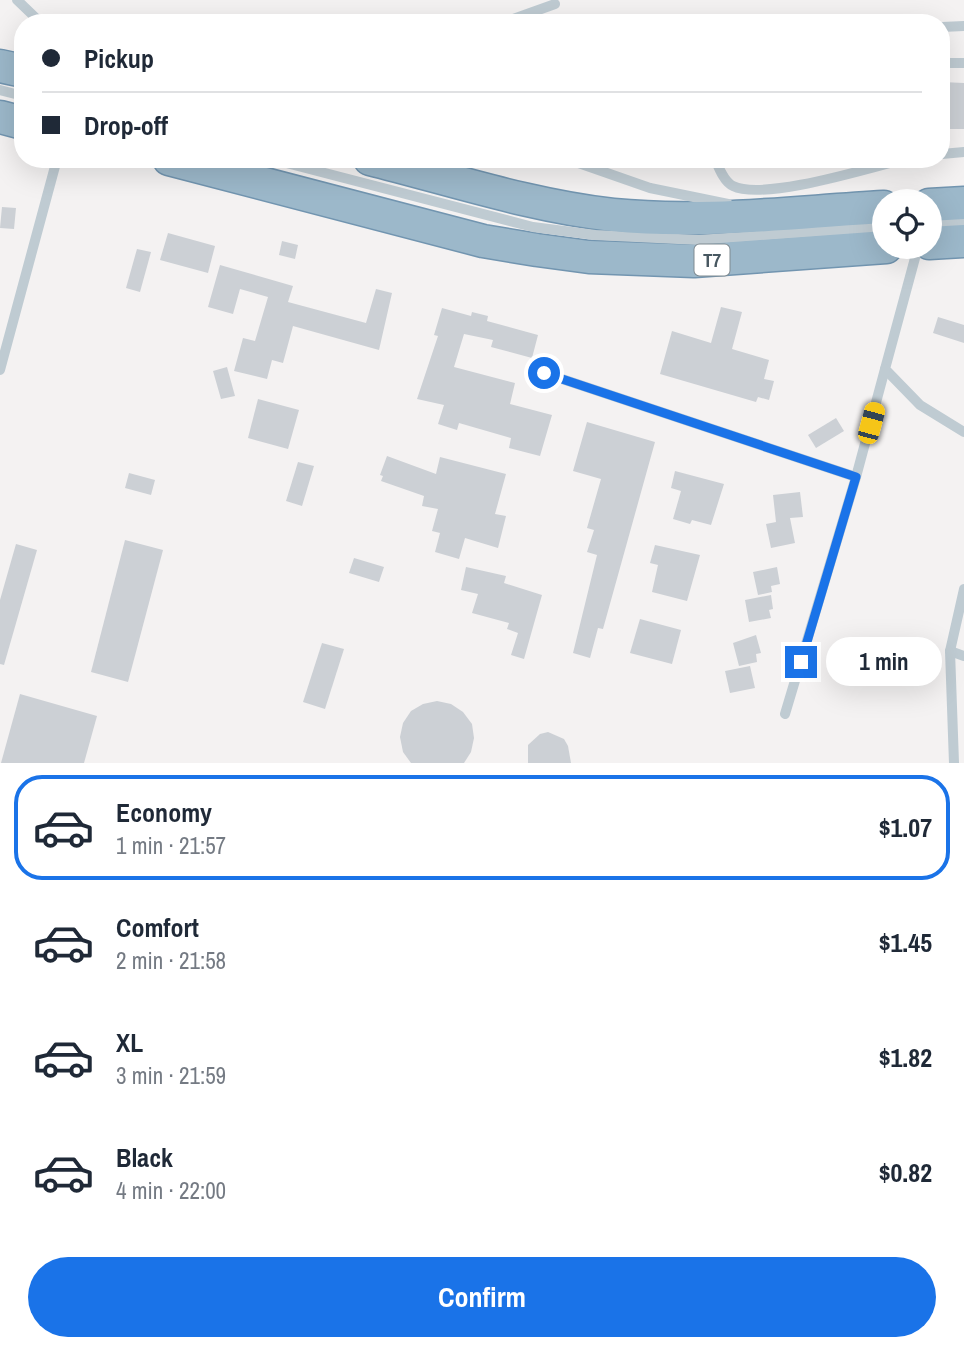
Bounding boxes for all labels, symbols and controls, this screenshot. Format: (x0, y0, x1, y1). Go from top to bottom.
text: Pickup (84, 41, 154, 76)
text: Drop-off (84, 108, 168, 143)
map controls (872, 189, 942, 259)
button: locate (872, 189, 942, 259)
road number: T7 (694, 244, 730, 276)
route start (528, 357, 560, 389)
car (856, 400, 887, 446)
callout: 1 min (826, 638, 941, 686)
route end (785, 646, 817, 678)
text: 1 min (859, 646, 909, 677)
text: Economy (116, 795, 212, 830)
icon: car (32, 796, 95, 859)
text: $1.07 (879, 810, 932, 845)
text: 1 min · 21:57 (116, 830, 226, 861)
text: Comfort (116, 910, 199, 945)
icon: car (32, 911, 95, 974)
text: $1.45 (879, 925, 932, 960)
text: 2 min · 21:58 (116, 945, 226, 976)
text: XL (116, 1025, 143, 1060)
icon: car (32, 1026, 95, 1089)
text: $1.82 (879, 1040, 932, 1075)
text: 3 min · 21:59 (116, 1060, 226, 1091)
text: Black (116, 1140, 173, 1175)
icon: car (32, 1141, 95, 1204)
text: $0.82 (879, 1155, 932, 1190)
text: 4 min · 22:00 (116, 1175, 226, 1206)
button: Confirm (28, 1257, 936, 1337)

